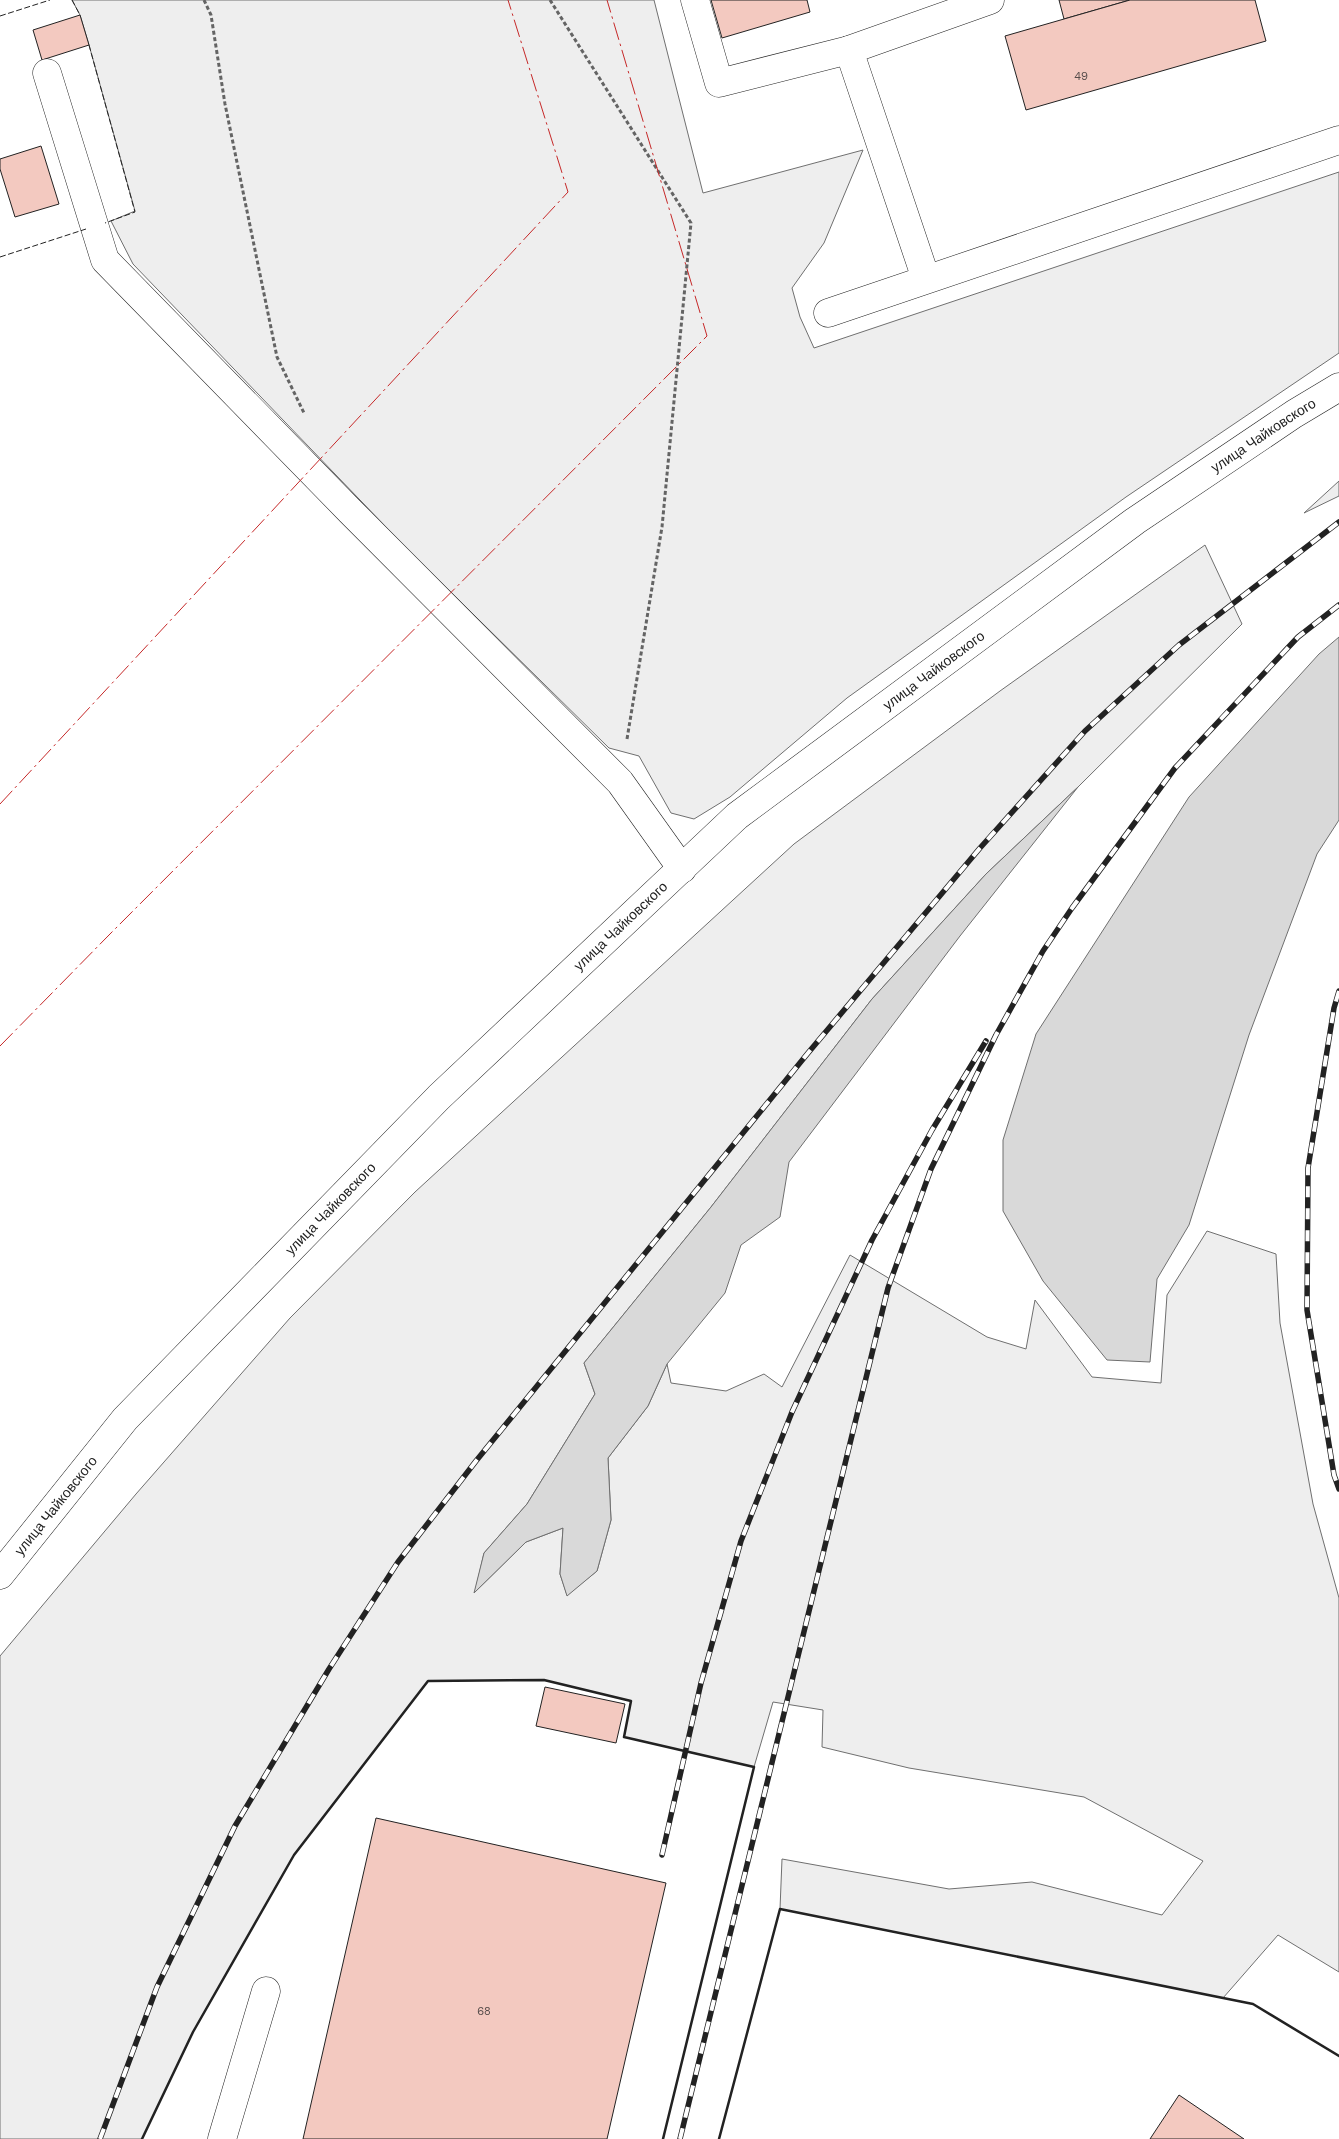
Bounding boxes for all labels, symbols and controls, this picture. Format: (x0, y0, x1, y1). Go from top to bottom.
house number: 49 (1074, 69, 1088, 83)
street label: улица Чайковского (1207, 394, 1319, 476)
street label: улица Чайковского (879, 626, 988, 714)
street label: улица Чайковского (570, 877, 671, 974)
street label: улица Чайковского (281, 1158, 380, 1259)
street label: улица Чайковского (10, 1452, 101, 1559)
house number: 68 (477, 2004, 491, 2018)

